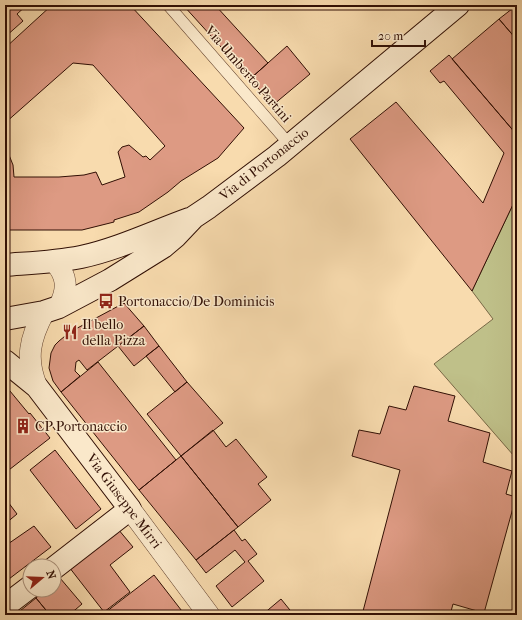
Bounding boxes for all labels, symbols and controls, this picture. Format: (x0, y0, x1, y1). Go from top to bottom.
street label: Via Umberto Partini (201, 21, 295, 126)
scale bar (372, 22, 425, 48)
text: 20 m (378, 29, 403, 43)
street label: Via di Portonaccio (215, 124, 312, 205)
bus stop icon: Portonaccio/De Dominicis (97, 292, 115, 310)
place label: Portonaccio/De Dominicis (118, 293, 274, 310)
place label: Il bello della Pizza (82, 316, 146, 349)
restaurant icon: Il bello della Pizza (61, 323, 79, 341)
building icon: CP Portonaccio (14, 417, 32, 435)
place label: CP Portonaccio (35, 418, 127, 435)
street label: Via Giuseppe Mirri (82, 449, 165, 552)
north arrow (22, 558, 62, 598)
text: N (43, 569, 59, 582)

